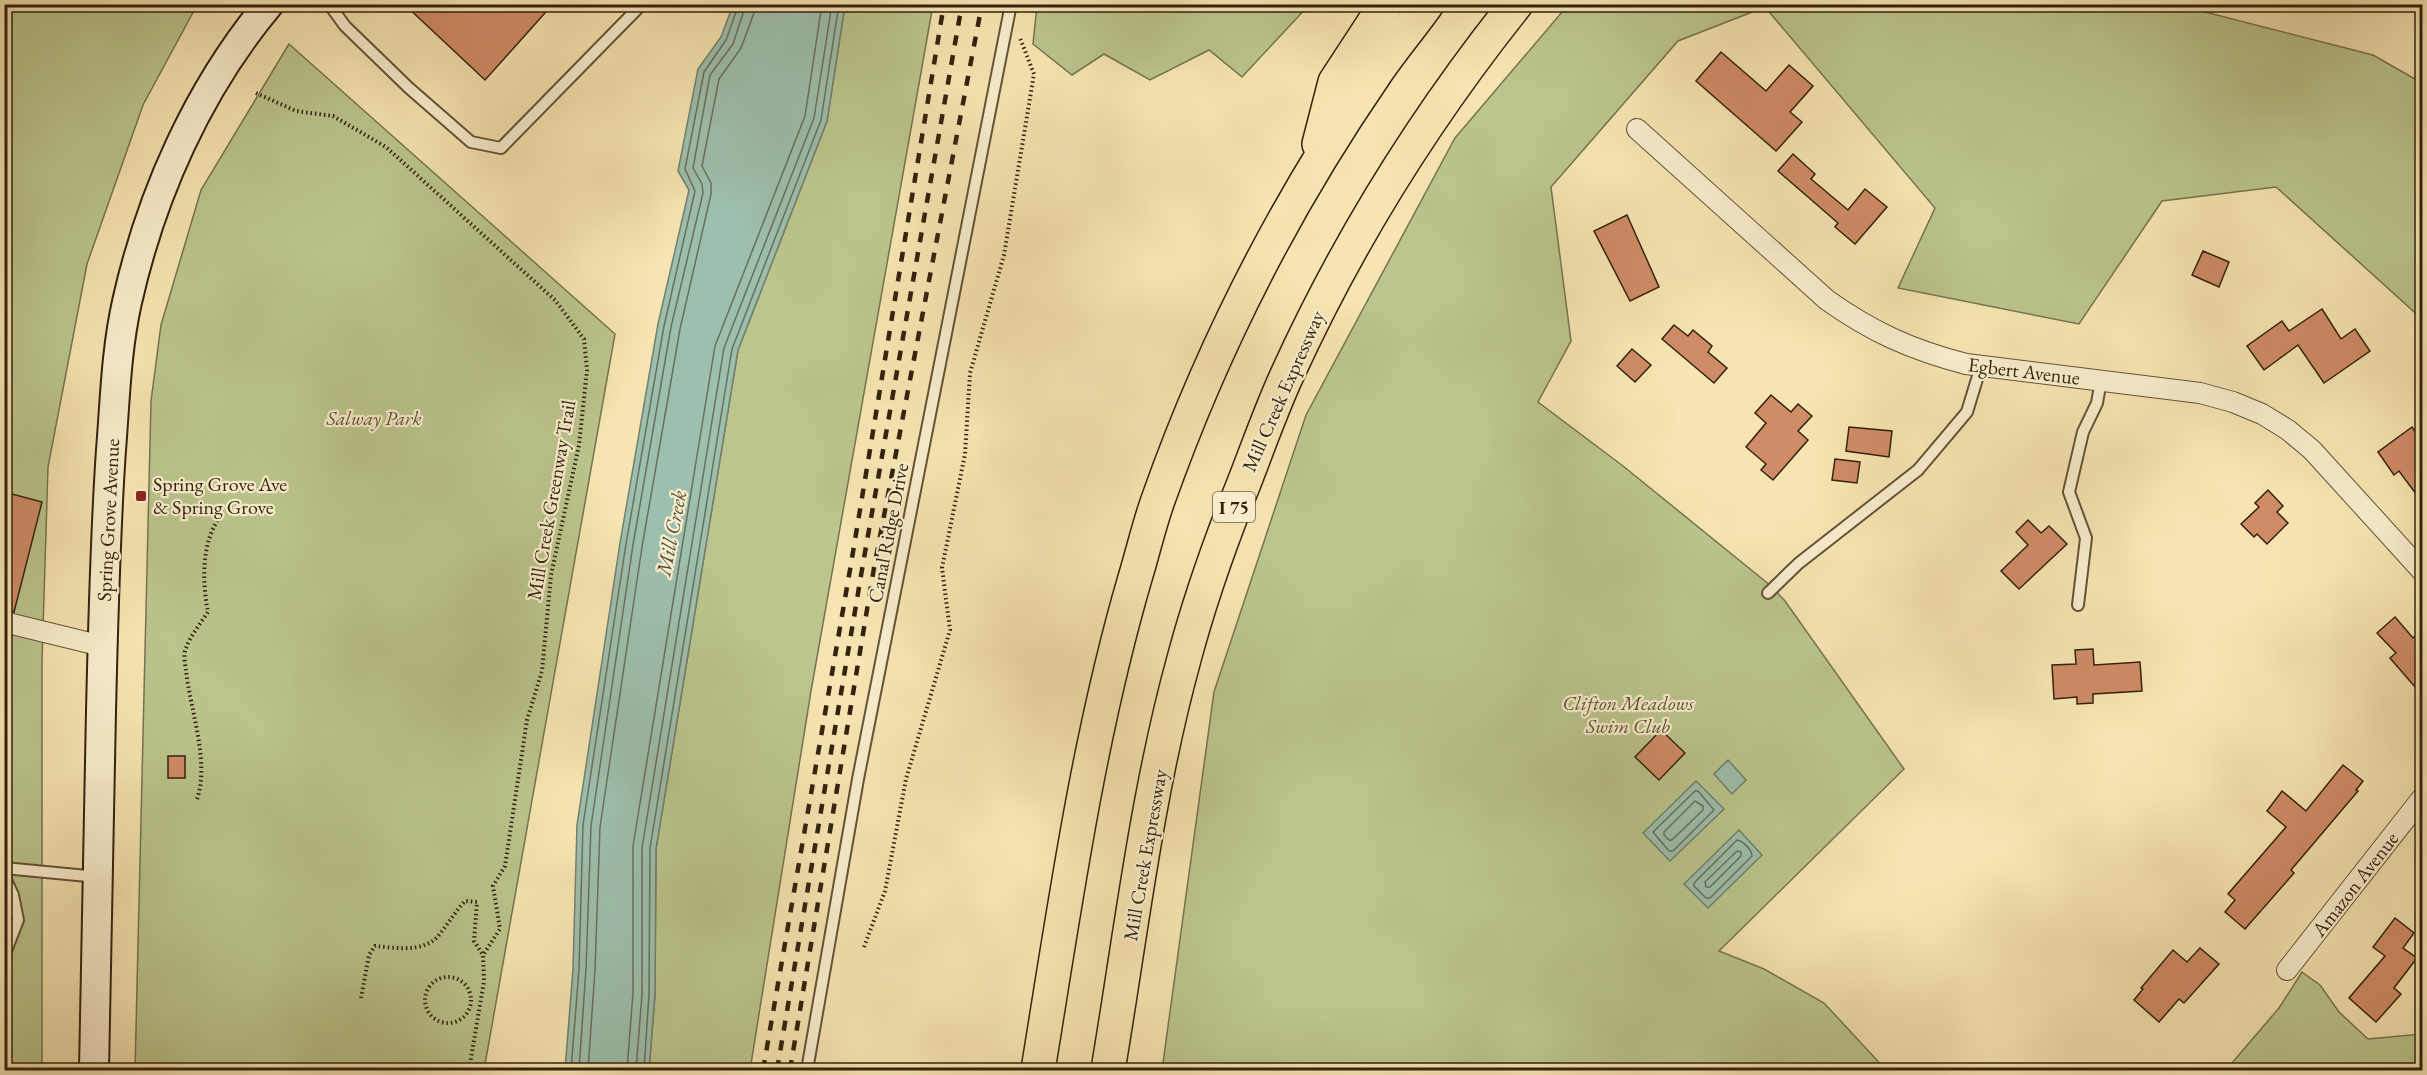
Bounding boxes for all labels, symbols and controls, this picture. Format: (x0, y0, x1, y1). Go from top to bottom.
street label: Mill Creek Expressway (1236, 306, 1330, 476)
street label: Egbert Avenue (1967, 351, 2082, 391)
street label: Mill Creek Greenway Trail (521, 398, 581, 602)
park label: Salway Park (326, 405, 421, 431)
street label: Spring Grove Avenue (91, 438, 125, 602)
street label: Canal Ridge Drive (862, 461, 914, 605)
place label: Spring Grove Ave & Spring Grove (153, 471, 287, 520)
water label: Mill Creek (649, 487, 693, 580)
marker: Spring Grove Ave & Spring Grove (134, 489, 148, 503)
road number: I 75 (1213, 492, 1255, 522)
park label: Clifton Meadows Swim Club (1563, 690, 1694, 739)
street label: Mill Creek Expressway (1117, 767, 1173, 943)
street label: Amazon Avenue (2305, 826, 2404, 943)

